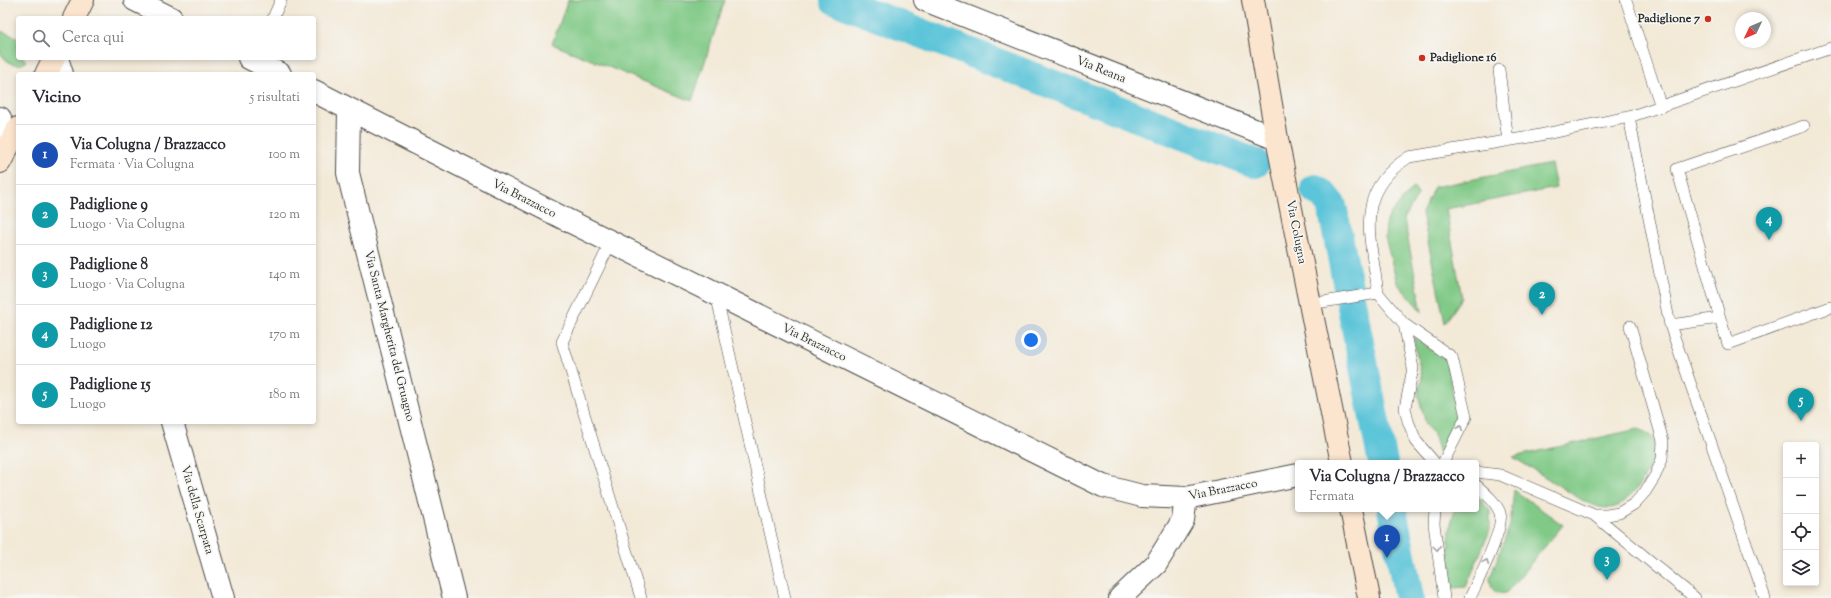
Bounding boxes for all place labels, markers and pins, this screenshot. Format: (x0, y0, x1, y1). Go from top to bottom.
place label: Padiglione 7 (1637, 10, 1701, 28)
marker: Padiglione 7 (1703, 14, 1713, 24)
place label: Padiglione 16 (1429, 49, 1496, 67)
marker: Padiglione 16 (1417, 53, 1427, 63)
pin: 4 (1756, 207, 1782, 240)
pin: 2 (1529, 282, 1555, 315)
pin: 5 (1788, 388, 1814, 421)
pin: 1 (1374, 525, 1400, 558)
pin: 3 (1594, 547, 1620, 580)

